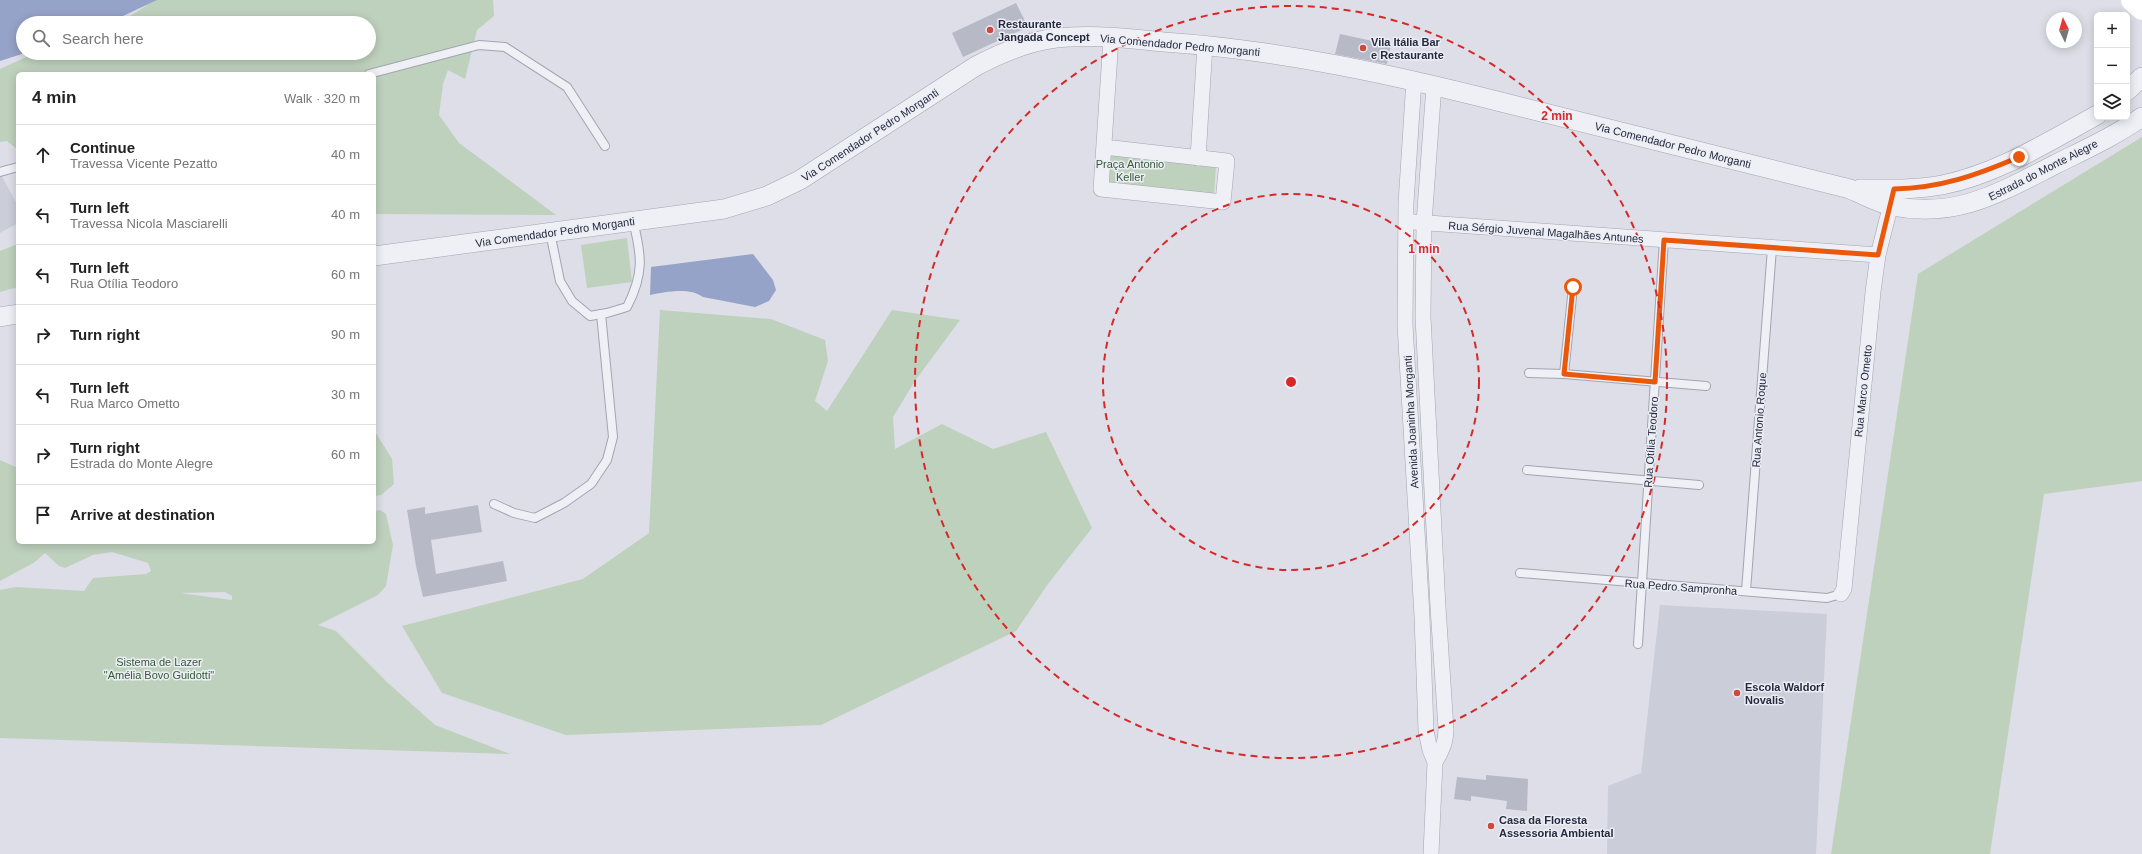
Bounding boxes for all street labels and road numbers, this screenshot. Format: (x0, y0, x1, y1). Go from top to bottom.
street label: Via Comendador Pedro Morganti (1099, 32, 1261, 58)
street label: Via Comendador Pedro Morganti (799, 86, 941, 184)
street label: Via Comendador Pedro Morganti (1594, 120, 1752, 170)
street label: Estrada do Monte Alegre (1986, 137, 2100, 203)
street label: Via Comendador Pedro Morganti (475, 215, 635, 249)
street label: Rua Sérgio Juvenal Magalhães Antunes (1448, 219, 1645, 245)
street label: Rua Marco Ometto (1852, 344, 1874, 438)
street label: Avenida Joaninha Morganti (1402, 355, 1420, 489)
street label: Rua Antonio Roque (1750, 372, 1768, 468)
street label: Rua Otília Teodoro (1642, 396, 1660, 488)
street label: Rua Pedro Sampronha (1624, 577, 1738, 597)

